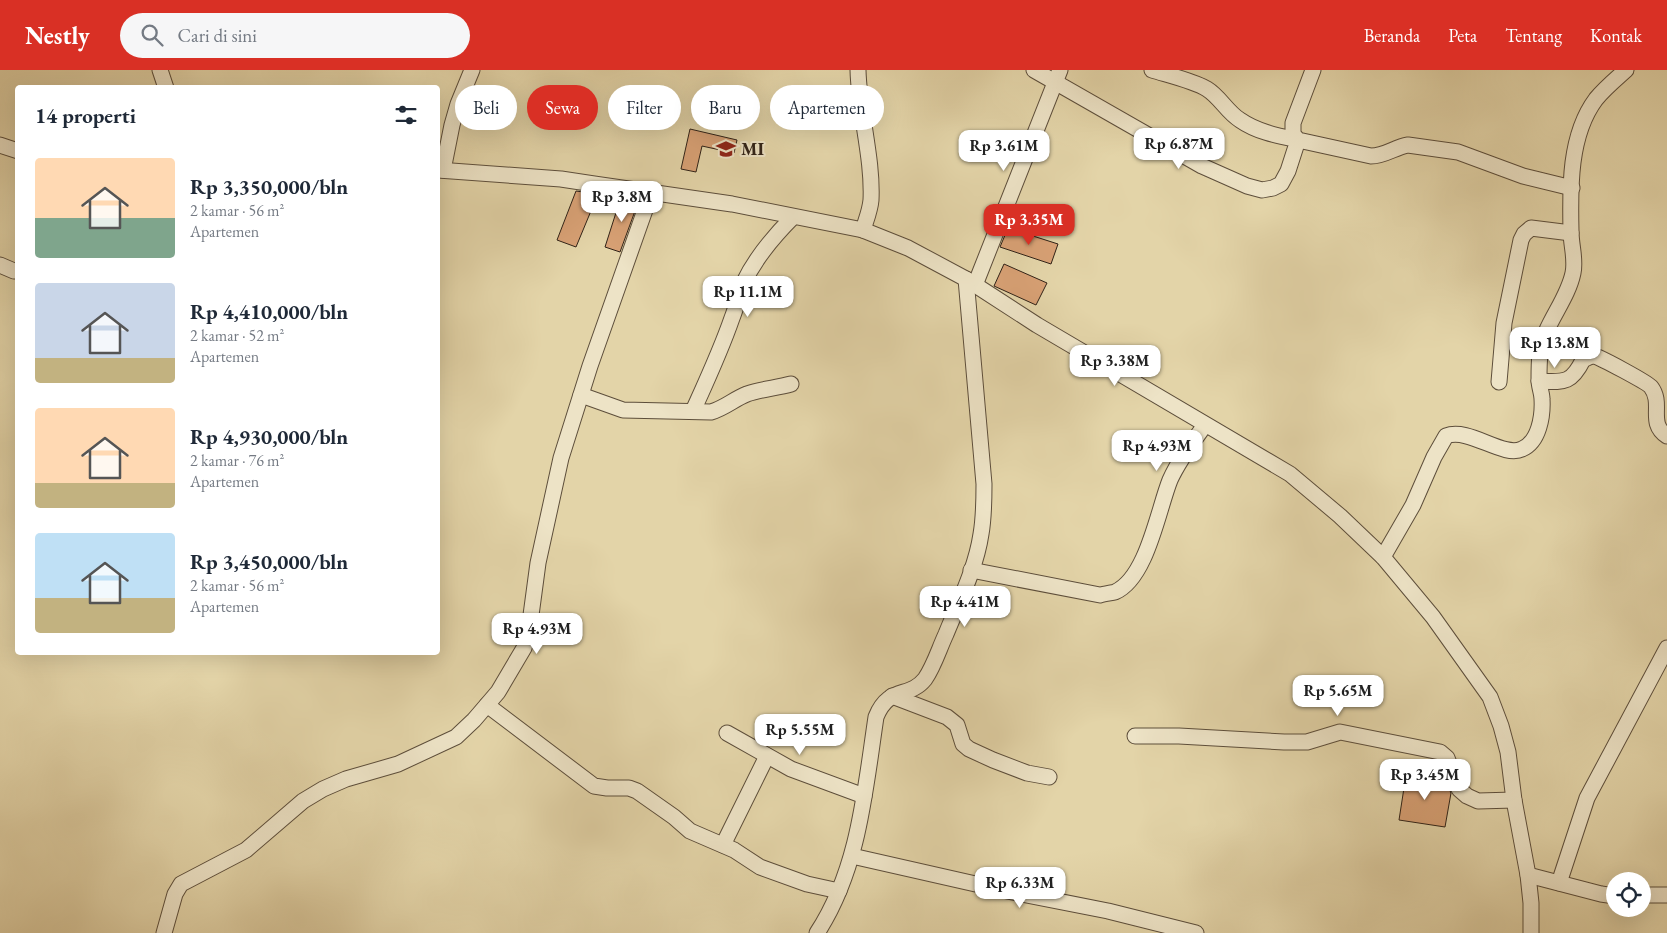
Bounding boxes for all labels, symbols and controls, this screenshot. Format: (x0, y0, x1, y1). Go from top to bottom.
search box (120, 13, 470, 58)
text: Nestly (25, 20, 90, 51)
icon: search (138, 21, 166, 49)
text: Cari di sini (178, 23, 257, 48)
text: Beranda (1364, 24, 1420, 47)
text: Peta (1448, 24, 1477, 47)
text: Tentang (1505, 24, 1562, 47)
text: Kontak (1590, 24, 1642, 47)
chip: Beli (455, 85, 517, 130)
chip: Sewa (527, 85, 598, 130)
chip: Filter (608, 85, 681, 130)
chip: Baru (691, 85, 760, 130)
chip: Apartemen (770, 85, 884, 130)
icon: filters (392, 101, 420, 129)
text: 14 properti (35, 102, 136, 129)
pin: Rp 6.87M (1127, 128, 1231, 170)
pin: Rp 3.61M (952, 129, 1056, 172)
text: Rp 6.87M (1145, 133, 1213, 154)
text: Rp 3.61M (970, 135, 1038, 156)
place label: MI (741, 137, 765, 160)
school or university icon: MI (715, 138, 737, 160)
text: Rp 3,350,000/bln (190, 173, 348, 200)
icon: home (75, 178, 135, 238)
pin: Rp 3.8M (576, 180, 668, 223)
text: Rp 3.8M (592, 186, 652, 207)
text: 2 kamar · 56 m² (190, 200, 284, 221)
pin: Rp 3.35M (977, 204, 1081, 246)
text: Rp 3.35M (995, 209, 1063, 230)
text: Apartemen (190, 221, 259, 242)
pin: Rp 11.1M (696, 276, 800, 318)
text: Rp 11.1M (714, 281, 782, 302)
text: Rp 4,410,000/bln (190, 298, 348, 325)
icon: home (75, 303, 135, 363)
text: 2 kamar · 52 m² (190, 325, 284, 346)
pin: Rp 13.8M (1503, 326, 1607, 369)
text: Rp 13.8M (1521, 332, 1589, 353)
pin: Rp 3.38M (1063, 344, 1167, 387)
text: Apartemen (190, 346, 259, 367)
text: Rp 3.38M (1081, 350, 1149, 371)
text: Rp 4,930,000/bln (190, 423, 348, 450)
icon: home (75, 428, 135, 488)
pin: Rp 4.93M (1105, 430, 1209, 472)
text: Rp 4.93M (1123, 435, 1191, 456)
text: 2 kamar · 76 m² (190, 450, 284, 471)
text: Apartemen (190, 471, 259, 492)
text: Rp 3,450,000/bln (190, 548, 348, 575)
icon: home (75, 553, 135, 613)
text: 2 kamar · 56 m² (190, 575, 284, 596)
pin: Rp 4.41M (913, 586, 1017, 628)
text: Rp 4.41M (931, 591, 999, 612)
text: Apartemen (190, 596, 259, 617)
pin: Rp 4.93M (485, 612, 589, 655)
text: Rp 4.93M (503, 618, 571, 639)
pin: Rp 5.65M (1286, 674, 1390, 717)
text: Rp 5.65M (1304, 680, 1372, 701)
pin: Rp 5.55M (748, 714, 852, 756)
text: Rp 5.55M (766, 719, 834, 740)
pin: Rp 3.45M (1373, 758, 1477, 801)
text: Rp 3.45M (1391, 764, 1459, 785)
pin: Rp 6.33M (968, 866, 1072, 909)
text: Rp 6.33M (986, 872, 1054, 893)
map controls (1606, 872, 1651, 917)
button: locate (1606, 872, 1651, 917)

